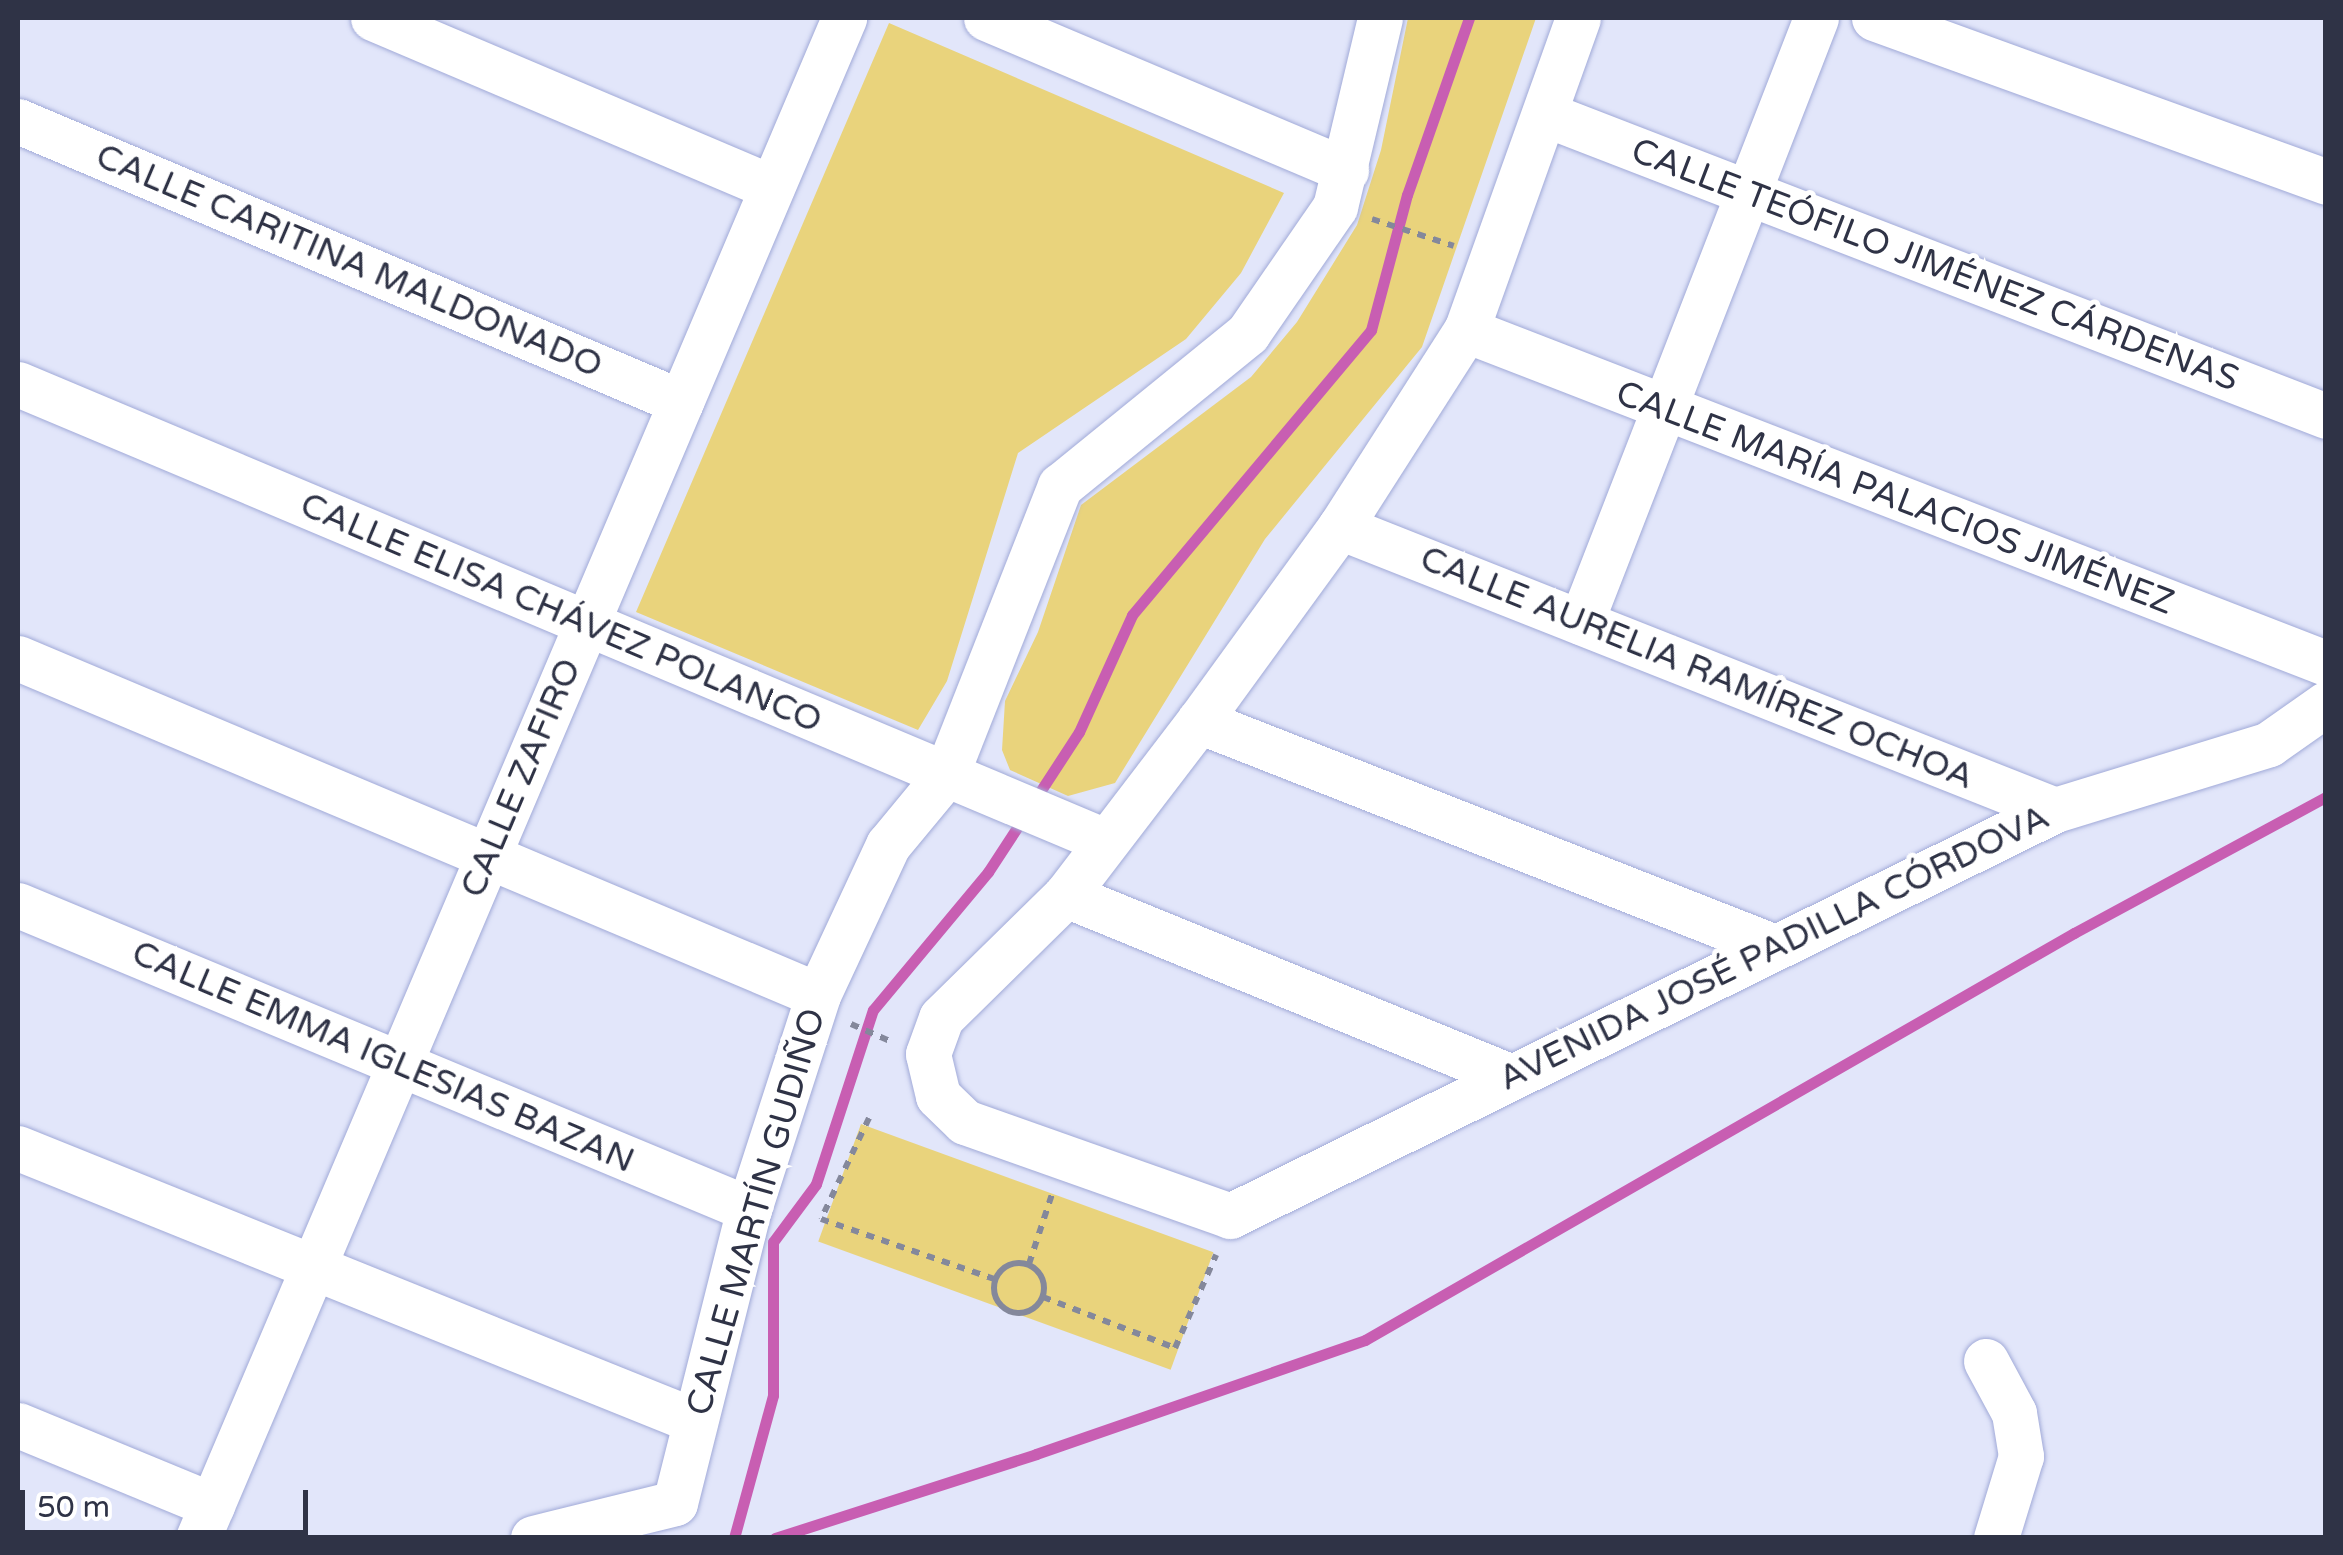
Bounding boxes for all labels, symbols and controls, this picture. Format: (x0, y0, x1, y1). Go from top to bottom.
street label: CALLE TEÓFILO JIMÉNEZ CÁRDENAS (1625, 129, 2245, 401)
street label: CALLE CARITINA MALDONADO (90, 135, 608, 387)
street label: CALLE MARÍA PALACIOS JIMÉNEZ (1610, 372, 2180, 624)
street label: CALLE ELISA CHÁVEZ POLANCO (294, 484, 828, 742)
street label: CALLE AURELIA RAMÍREZ OCHOA (1414, 537, 1980, 799)
street label: CALLE ZAFIRO (452, 652, 590, 904)
street label: AVENIDA JOSÉ PADILLA CÓRDOVA (1492, 796, 2056, 1100)
street label: CALLE EMMA IGLESIAS BAZAN (126, 932, 640, 1182)
street label: CALLE MARTÍN GUDIÑO (678, 1004, 834, 1420)
scale bar (25, 1470, 312, 1532)
text: 50 m (37, 1489, 110, 1526)

